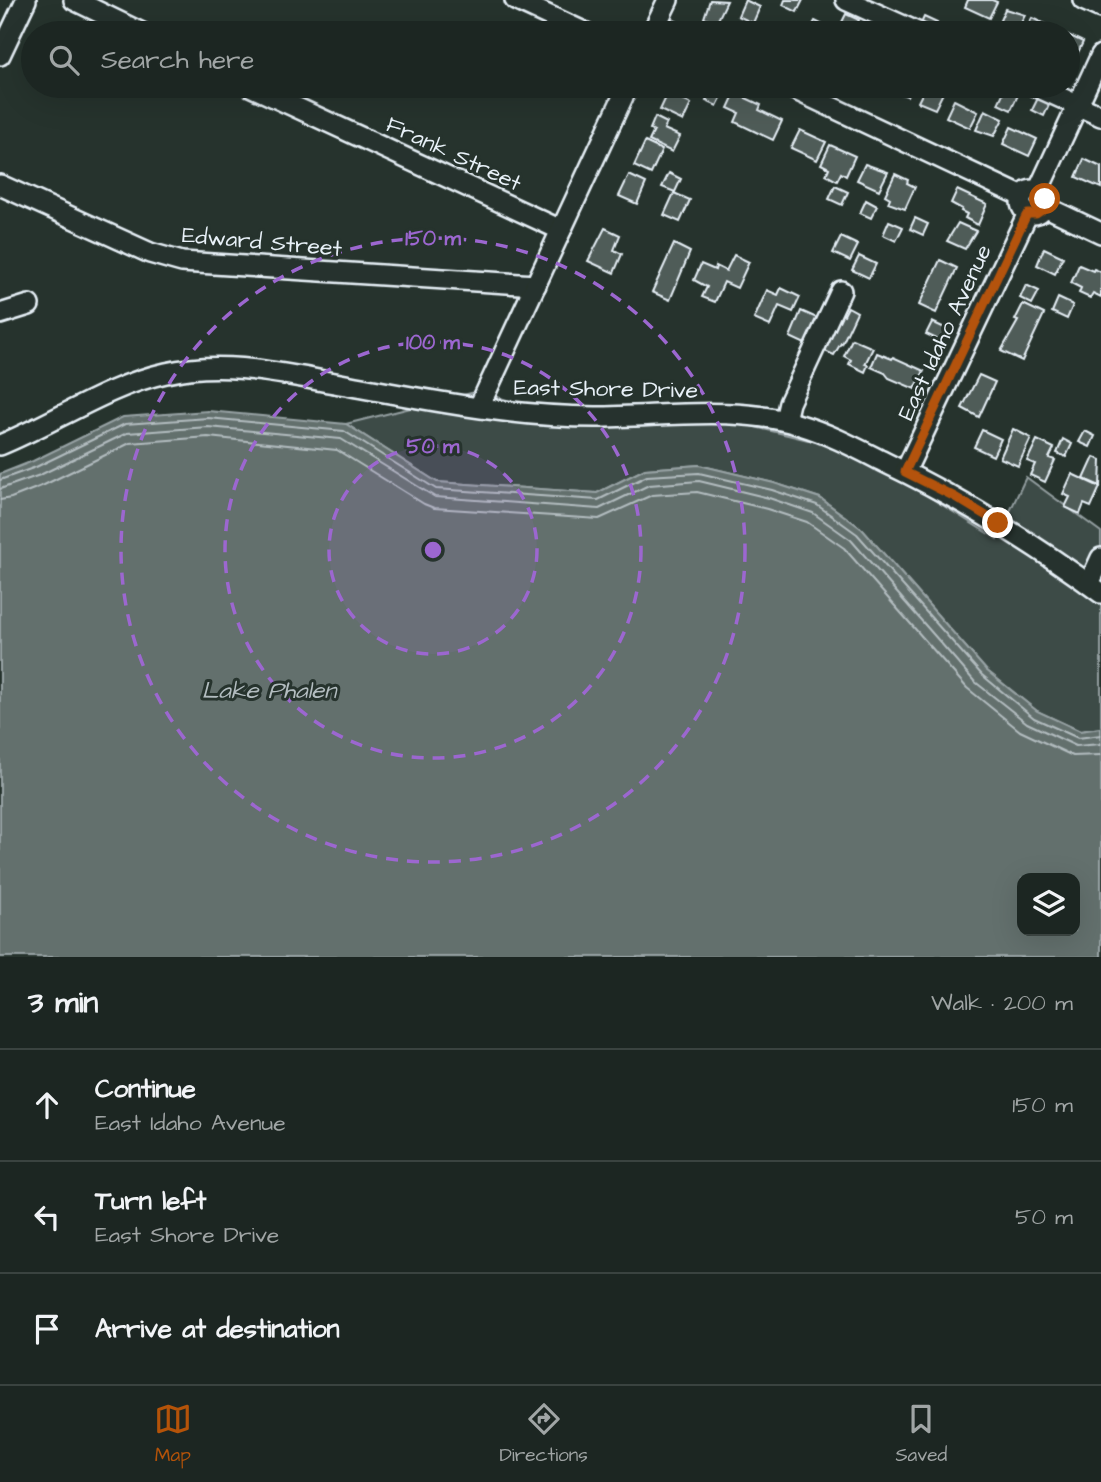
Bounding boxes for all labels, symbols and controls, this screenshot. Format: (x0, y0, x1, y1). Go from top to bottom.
search box (21, 21, 1080, 98)
icon: search (45, 41, 83, 79)
text: Search here (101, 42, 254, 78)
street label: Frank Street (381, 109, 527, 200)
route start (1029, 183, 1060, 214)
street label: Edward Street (181, 219, 344, 265)
text: 150 m (405, 224, 461, 253)
street label: East Idaho Avenue (890, 239, 1000, 426)
text: 100 m (406, 328, 461, 357)
street label: East Shore Drive (514, 371, 698, 407)
text: 50 m (407, 432, 460, 461)
route end (982, 507, 1013, 538)
centre of rings (421, 538, 445, 562)
water label: Lake Phalen (202, 674, 338, 708)
map controls (1017, 873, 1080, 936)
button: layers (1017, 873, 1080, 936)
text: 3 min (28, 982, 98, 1024)
text: Walk · 200 m (931, 987, 1073, 1019)
text: Continue (95, 1071, 196, 1107)
icon: ahead (28, 1086, 66, 1124)
text: 150 m (1012, 1089, 1073, 1121)
text: East Idaho Avenue (95, 1107, 286, 1139)
text: Turn left (95, 1183, 206, 1219)
icon: left (28, 1198, 66, 1236)
text: 50 m (1015, 1201, 1073, 1233)
text: East Shore Drive (95, 1219, 279, 1251)
icon: arrive (28, 1310, 66, 1348)
text: Arrive at destination (95, 1311, 340, 1347)
tab: Map (154, 1400, 192, 1469)
tab: Directions (499, 1400, 588, 1469)
tab: Saved (895, 1400, 947, 1469)

